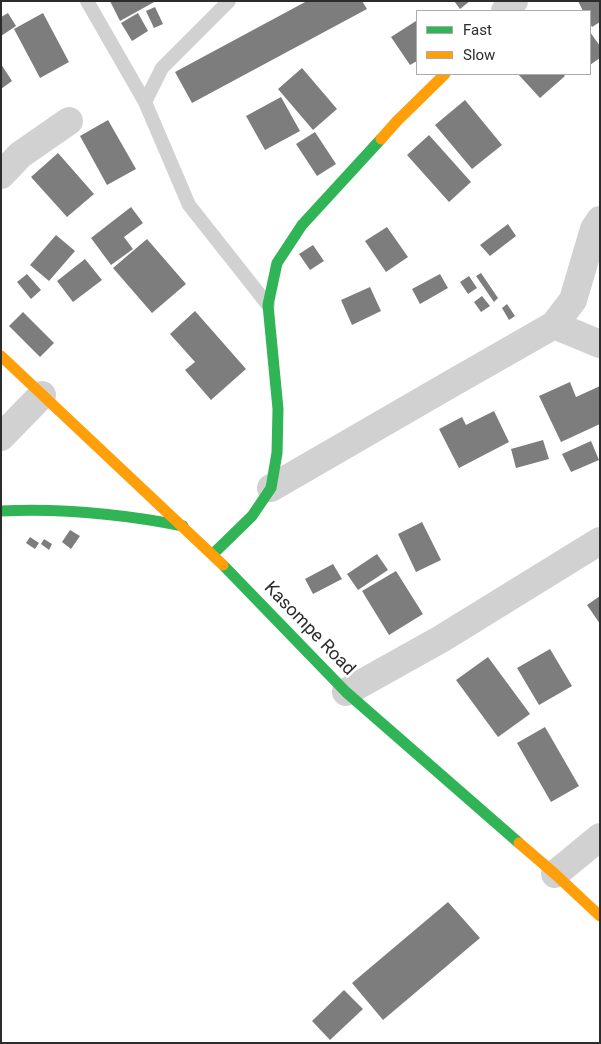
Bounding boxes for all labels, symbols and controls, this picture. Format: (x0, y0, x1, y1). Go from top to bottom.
legend (416, 10, 591, 75)
text: Fast (463, 21, 492, 39)
text: Slow (463, 46, 495, 64)
street label: Kasompe Road (259, 578, 359, 680)

